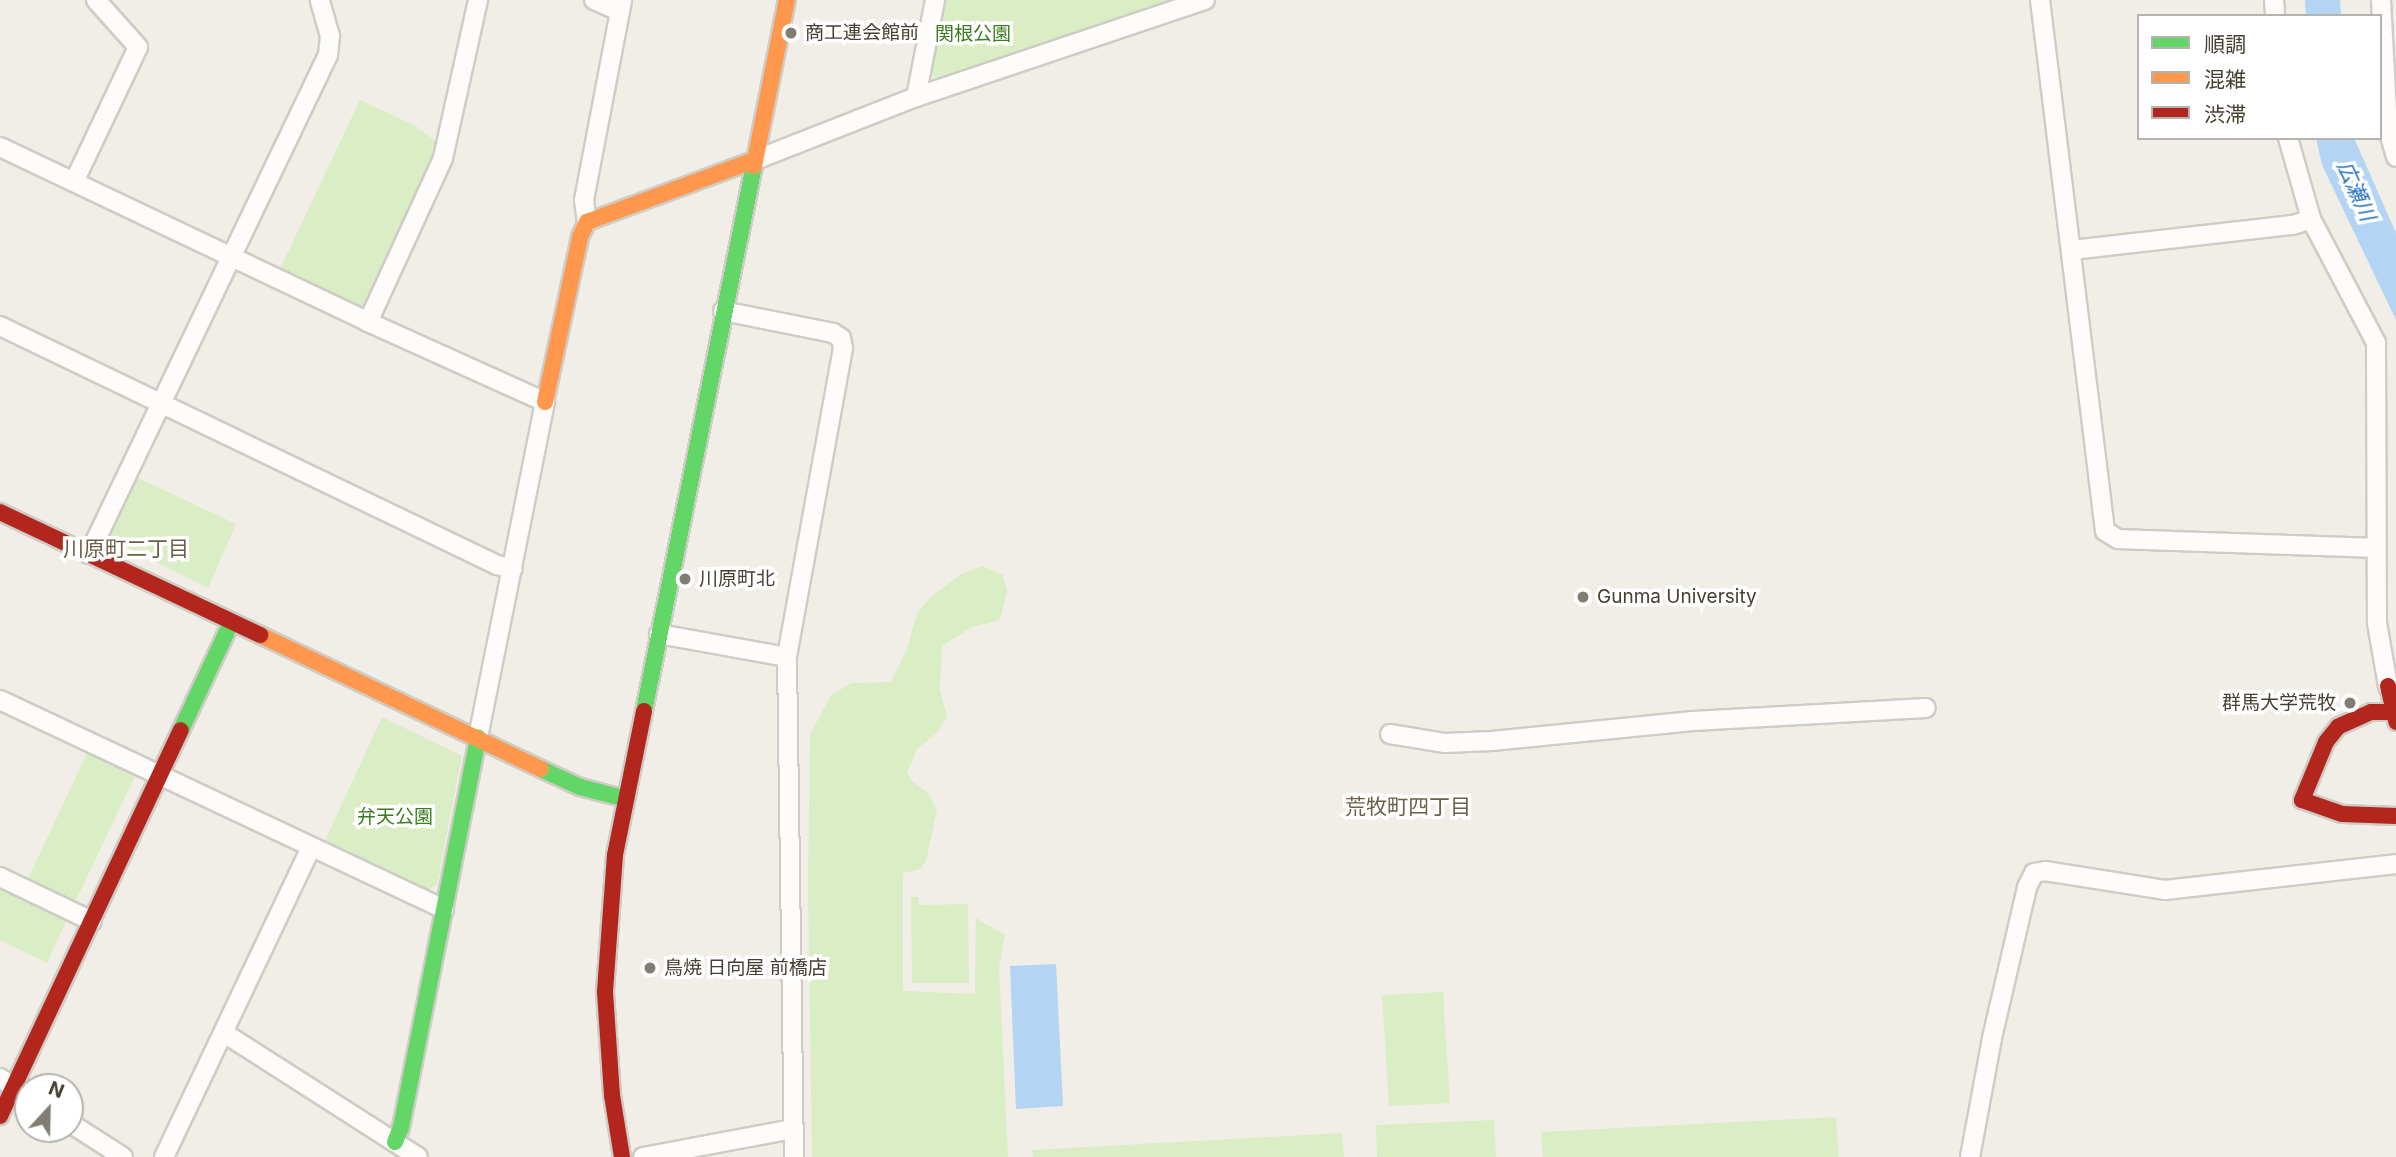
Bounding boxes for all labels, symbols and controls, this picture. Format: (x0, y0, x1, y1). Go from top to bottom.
legend (2137, 14, 2382, 140)
place label: 商工連会館前 (805, 22, 919, 44)
park label: 関根公園 (935, 23, 1011, 45)
marker: 商工連会館前 (783, 25, 799, 41)
text: 順調 (2204, 32, 2246, 57)
text: 混雑 (2204, 67, 2246, 92)
text: 渋滞 (2204, 102, 2246, 127)
water label: 広瀬川 (2332, 157, 2380, 225)
district label: 川原町二丁目 (63, 536, 189, 562)
place label: 川原町北 (699, 568, 775, 590)
marker: 川原町北 (677, 571, 693, 587)
place label: Gunma University (1597, 586, 1757, 608)
marker: Gunma University (1575, 589, 1591, 605)
place label: 群馬大学荒牧 (2222, 692, 2336, 714)
marker: 群馬大学荒牧 (2342, 695, 2358, 711)
district label: 荒牧町四丁目 (1345, 794, 1471, 820)
park label: 弁天公園 (357, 806, 433, 828)
place label: 鳥焼 日向屋 前橋店 (664, 957, 827, 979)
marker: 鳥焼 日向屋 前橋店 (642, 960, 658, 976)
north arrow (14, 1073, 84, 1143)
text: N (45, 1077, 67, 1103)

